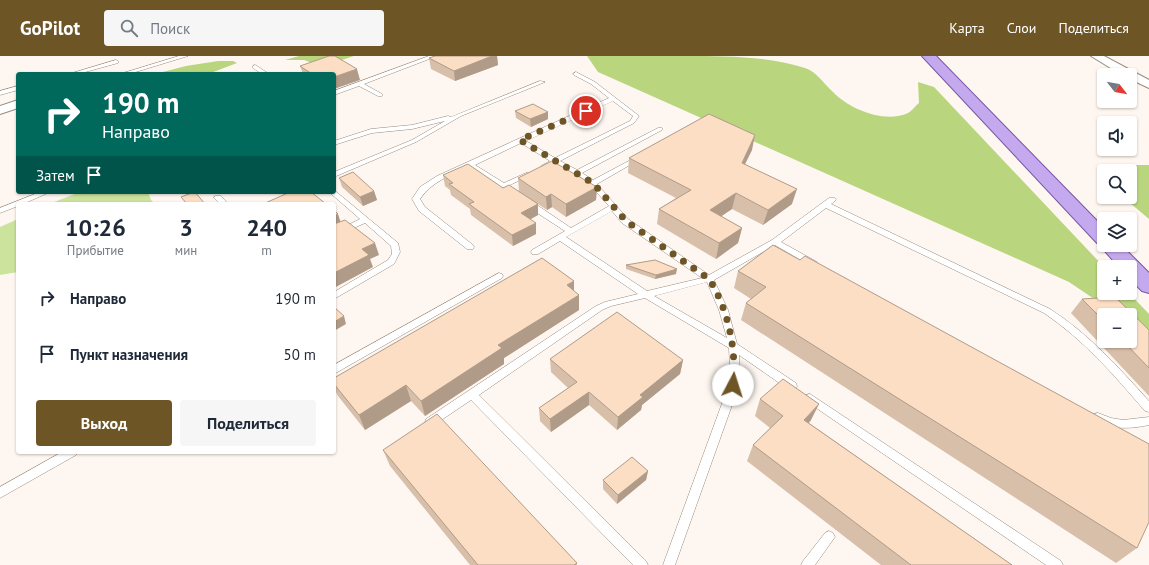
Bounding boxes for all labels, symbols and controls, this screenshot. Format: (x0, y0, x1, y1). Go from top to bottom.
search box (104, 10, 384, 46)
text: GoPilot (20, 16, 80, 40)
icon: search (118, 17, 140, 39)
text: Поиск (150, 19, 190, 38)
text: Карта (949, 19, 985, 37)
text: Слои (1007, 19, 1036, 37)
text: Поделиться (1058, 19, 1129, 37)
north arrow (1097, 68, 1137, 108)
map controls (1097, 68, 1137, 348)
text: 190 m (102, 84, 179, 121)
icon: right (36, 88, 88, 140)
pin (569, 94, 603, 128)
icon: arrive (575, 100, 597, 122)
button: sound (1097, 116, 1137, 156)
text: Направо (102, 120, 170, 143)
icon: arrive (83, 164, 105, 186)
button: search (1097, 164, 1137, 204)
text: Затем (36, 166, 75, 185)
text: 10:26 (65, 212, 126, 243)
text: 3 (179, 212, 193, 243)
text: 240 (246, 212, 287, 243)
button: layers (1097, 212, 1137, 252)
text: Прибытие (67, 242, 124, 259)
text: мин (175, 242, 197, 259)
text: m (261, 242, 272, 259)
button: + (1097, 260, 1137, 300)
icon: right (36, 287, 58, 309)
text: Направо (70, 289, 126, 308)
text: 190 m (275, 289, 316, 308)
button: − (1097, 308, 1137, 348)
icon: arrive (36, 343, 58, 365)
text: Пункт назначения (70, 345, 188, 364)
text: 50 m (283, 345, 316, 364)
position arrow (712, 364, 754, 406)
button: Выход (36, 400, 172, 446)
button: Поделиться (180, 400, 316, 446)

